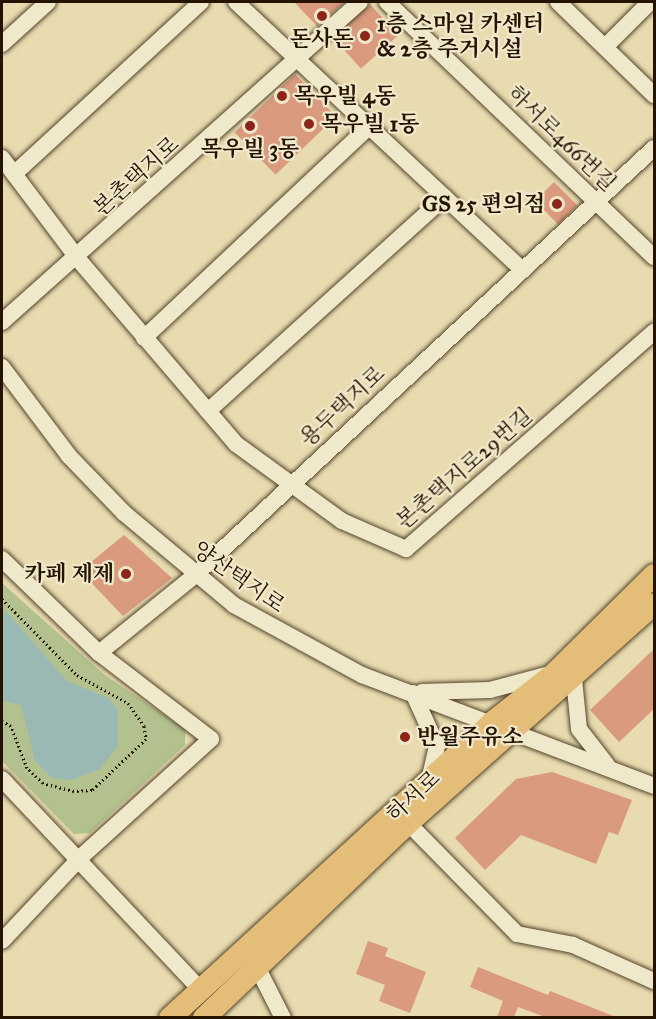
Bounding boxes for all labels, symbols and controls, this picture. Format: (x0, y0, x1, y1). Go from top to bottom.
marker: 돈사돈 (315, 9, 329, 23)
place label: 1층 스마일 카센터 & 2층 주거시설 (377, 10, 544, 62)
place label: 돈사돈 (290, 26, 354, 52)
marker: 1층 스마일 카센터 & 2층 주거시설 (358, 29, 372, 43)
street label: 하서로466번길 (502, 80, 622, 196)
place label: 목우빌 4동 (294, 83, 396, 109)
marker: 목우빌 4동 (275, 89, 289, 103)
place label: 목우빌 1동 (321, 111, 419, 137)
marker: 목우빌 1동 (302, 117, 316, 131)
marker: 목우빌 3동 (243, 119, 257, 133)
street label: 본촌택지로 (88, 131, 184, 221)
place label: 목우빌 3동 (201, 136, 299, 162)
place label: GS 25 편의점 (422, 191, 545, 217)
marker: GS 25 편의점 (550, 197, 564, 211)
street label: 용두택지로 (294, 360, 390, 452)
street label: 본촌택지로29번길 (391, 402, 537, 534)
street label: 양산택지로 (188, 536, 290, 618)
place label: 카페 제제 (24, 561, 114, 587)
marker: 카페 제제 (119, 567, 133, 581)
place label: 반월주유소 (417, 724, 523, 750)
marker: 반월주유소 (398, 730, 412, 744)
street label: 하서로 (381, 765, 445, 827)

